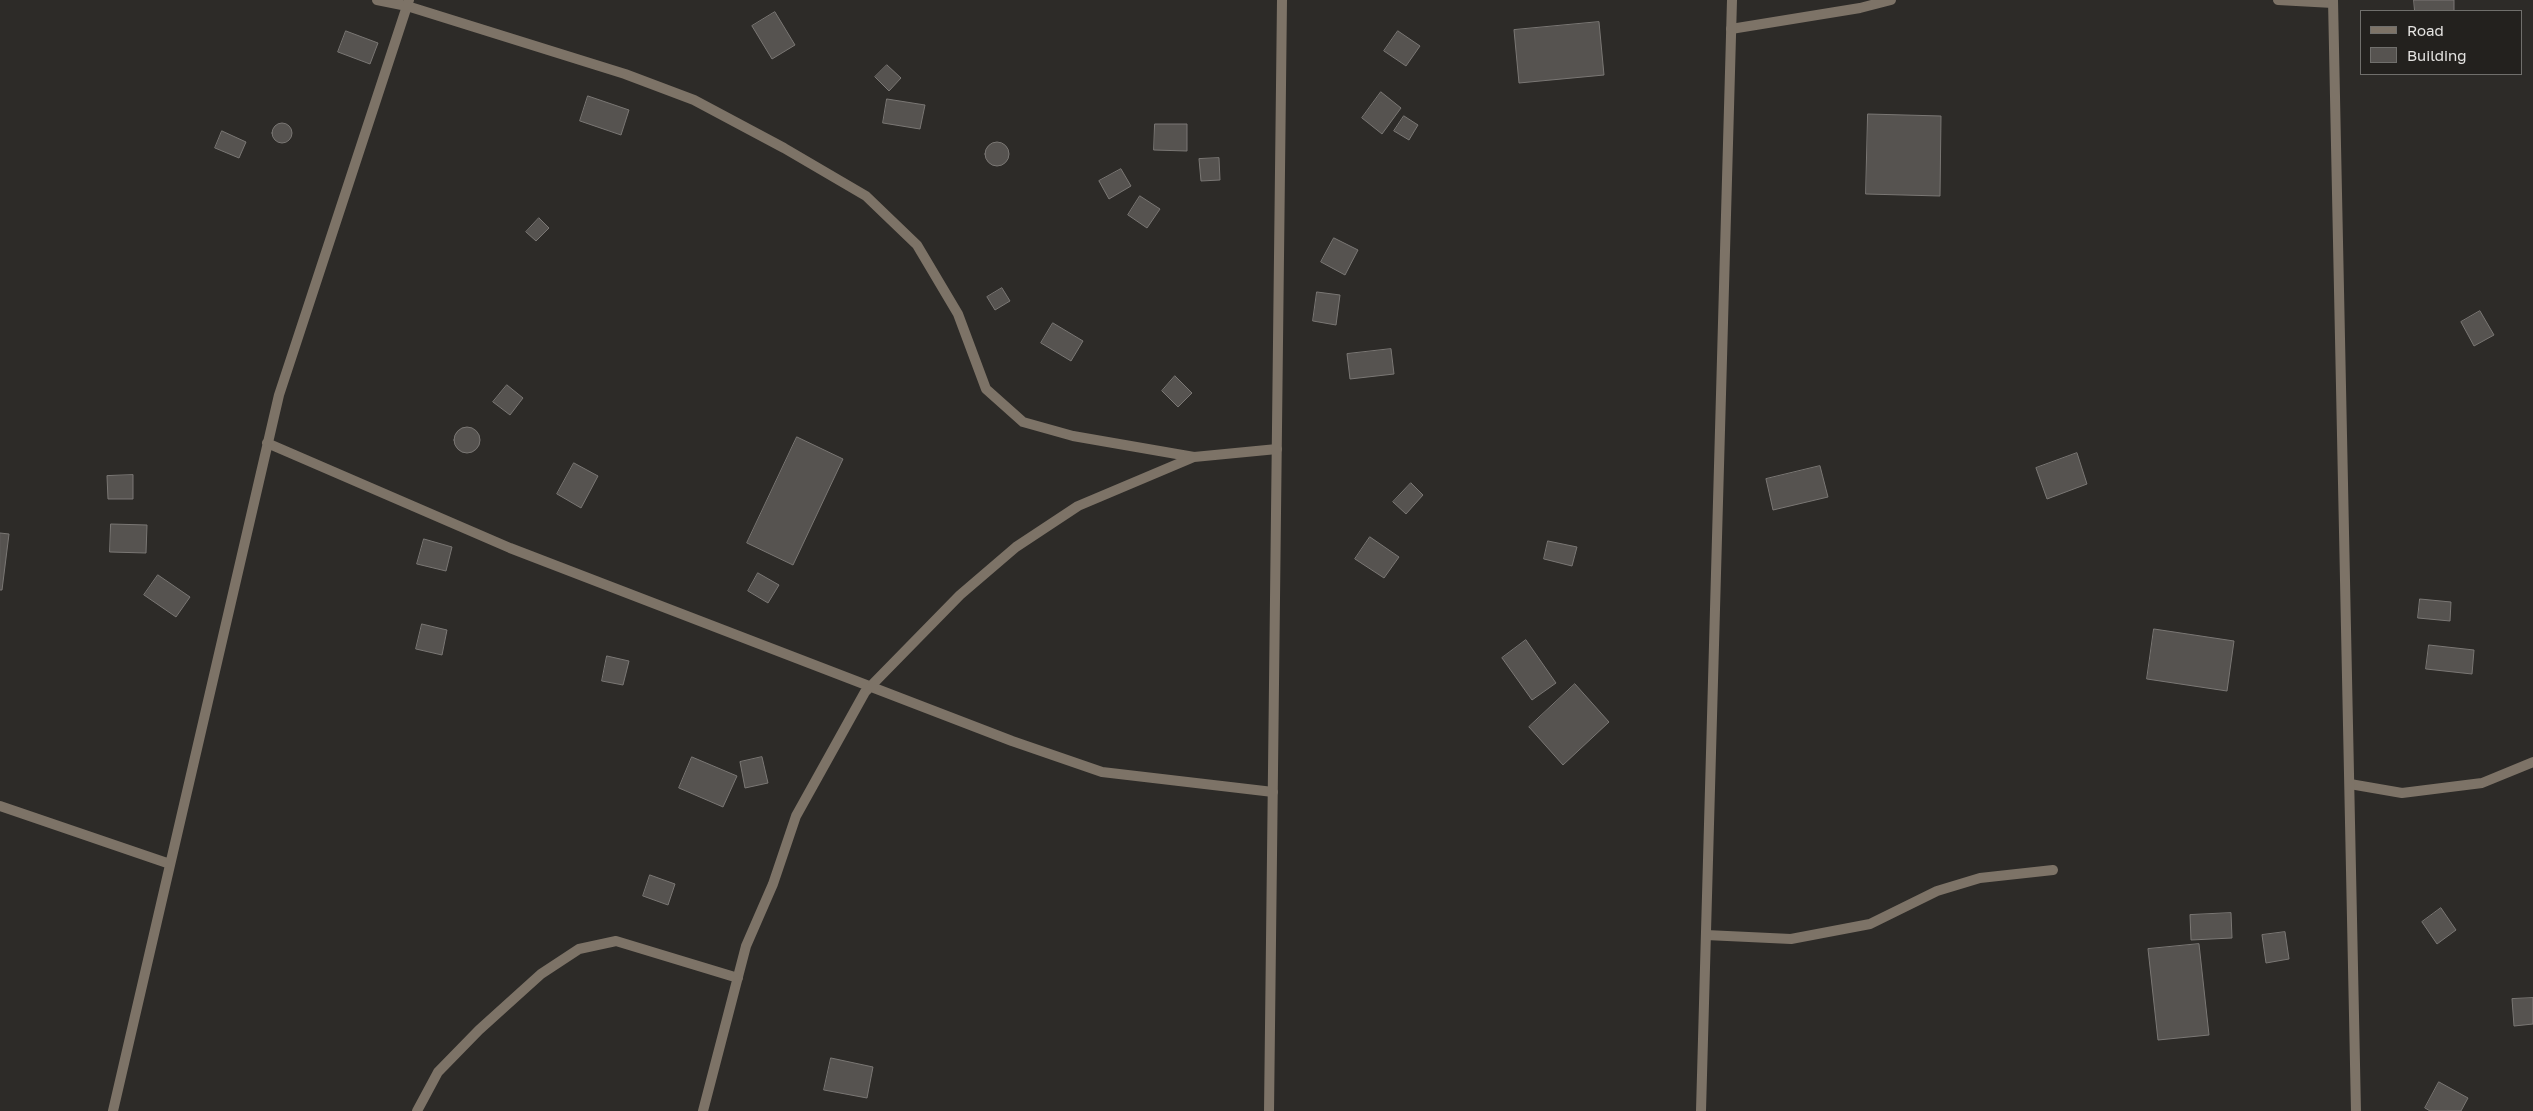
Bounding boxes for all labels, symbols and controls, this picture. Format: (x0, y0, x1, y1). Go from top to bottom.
legend (2360, 10, 2523, 75)
text: Road (2407, 21, 2444, 39)
text: Building (2407, 46, 2467, 64)

